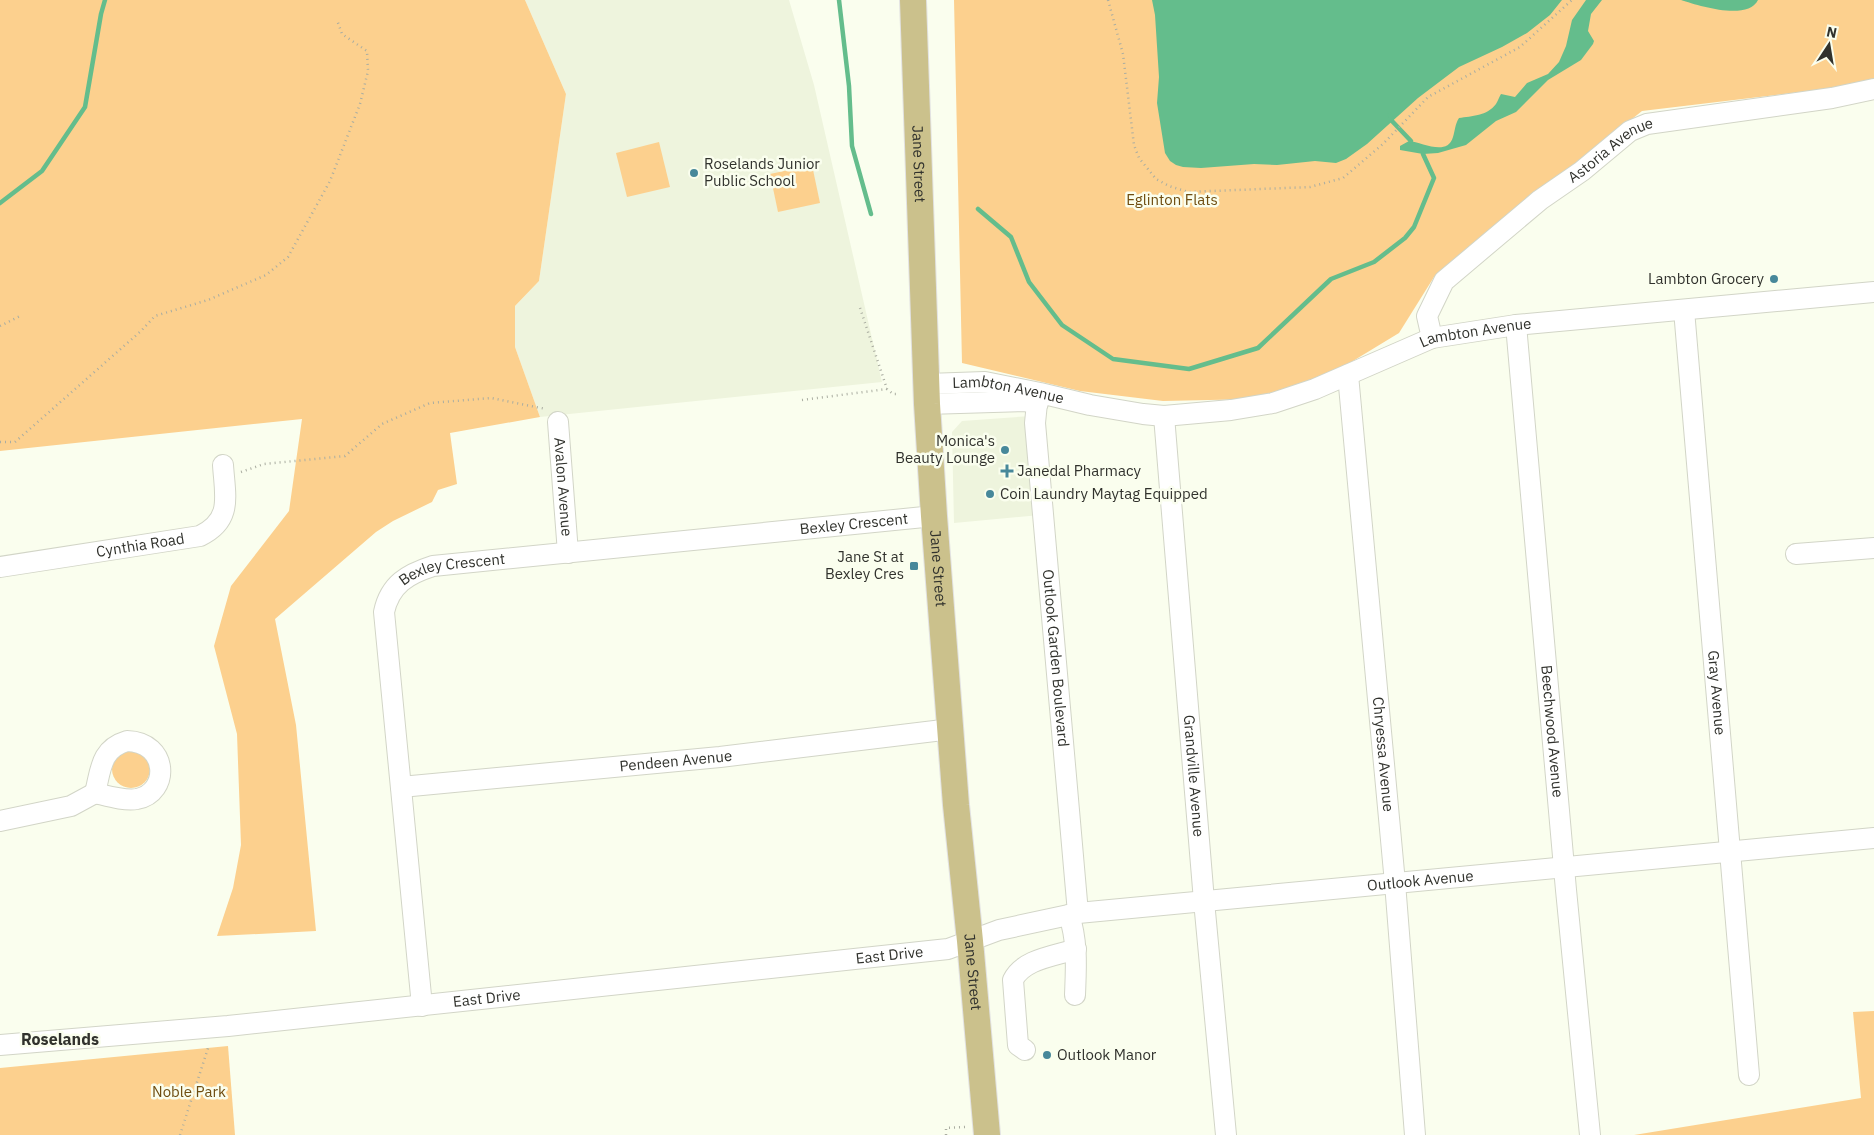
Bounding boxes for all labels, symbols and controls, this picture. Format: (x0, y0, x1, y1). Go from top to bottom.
north arrow (1804, 20, 1854, 70)
text: N (1825, 22, 1839, 42)
street label: Astoria Avenue (1564, 113, 1654, 187)
street label: Jane Street (908, 125, 930, 203)
place label: Roselands Junior Public School (704, 154, 820, 190)
marker: Roselands Junior Public School (688, 167, 700, 179)
park label: Eglinton Flats (1126, 190, 1218, 209)
place label: Lambton Grocery (1648, 269, 1765, 288)
marker: Lambton Grocery (1768, 273, 1780, 285)
street label: Lambton Avenue (1416, 314, 1532, 351)
street label: Lambton Avenue (952, 371, 1066, 407)
place label: Monica's Beauty Lounge (895, 431, 995, 467)
street label: Avalon Avenue (550, 437, 577, 537)
marker: Monica's Beauty Lounge (999, 444, 1011, 456)
place label: Janedal Pharmacy (1017, 461, 1142, 480)
marker: Janedal Pharmacy (1001, 465, 1013, 477)
place label: Coin Laundry Maytag Equipped (1000, 484, 1208, 503)
marker: Coin Laundry Maytag Equipped (984, 488, 996, 500)
street label: Bexley Crescent (799, 509, 909, 538)
street label: Cynthia Road (95, 529, 186, 561)
street label: Jane Street (926, 529, 951, 608)
place label: Jane St at Bexley Cres (825, 547, 904, 583)
street label: Bexley Crescent (395, 549, 506, 589)
marker: Jane St at Bexley Cres (908, 560, 920, 572)
street label: Outlook Garden Boulevard (1039, 568, 1073, 747)
street label: Gray Avenue (1704, 649, 1730, 736)
street label: Beechwood Avenue (1537, 664, 1568, 798)
street label: Chryessa Avenue (1369, 696, 1398, 813)
street label: Grandville Avenue (1180, 714, 1209, 837)
street label: Pendeen Avenue (619, 746, 733, 775)
street label: Outlook Avenue (1366, 866, 1474, 895)
street label: Jane Street (960, 932, 986, 1011)
street label: East Drive (855, 942, 924, 968)
street label: East Drive (452, 985, 521, 1011)
district label: Roselands (21, 1029, 99, 1049)
place label: Outlook Manor (1057, 1045, 1157, 1064)
marker: Outlook Manor (1041, 1049, 1053, 1061)
park label: Noble Park (152, 1082, 226, 1101)

